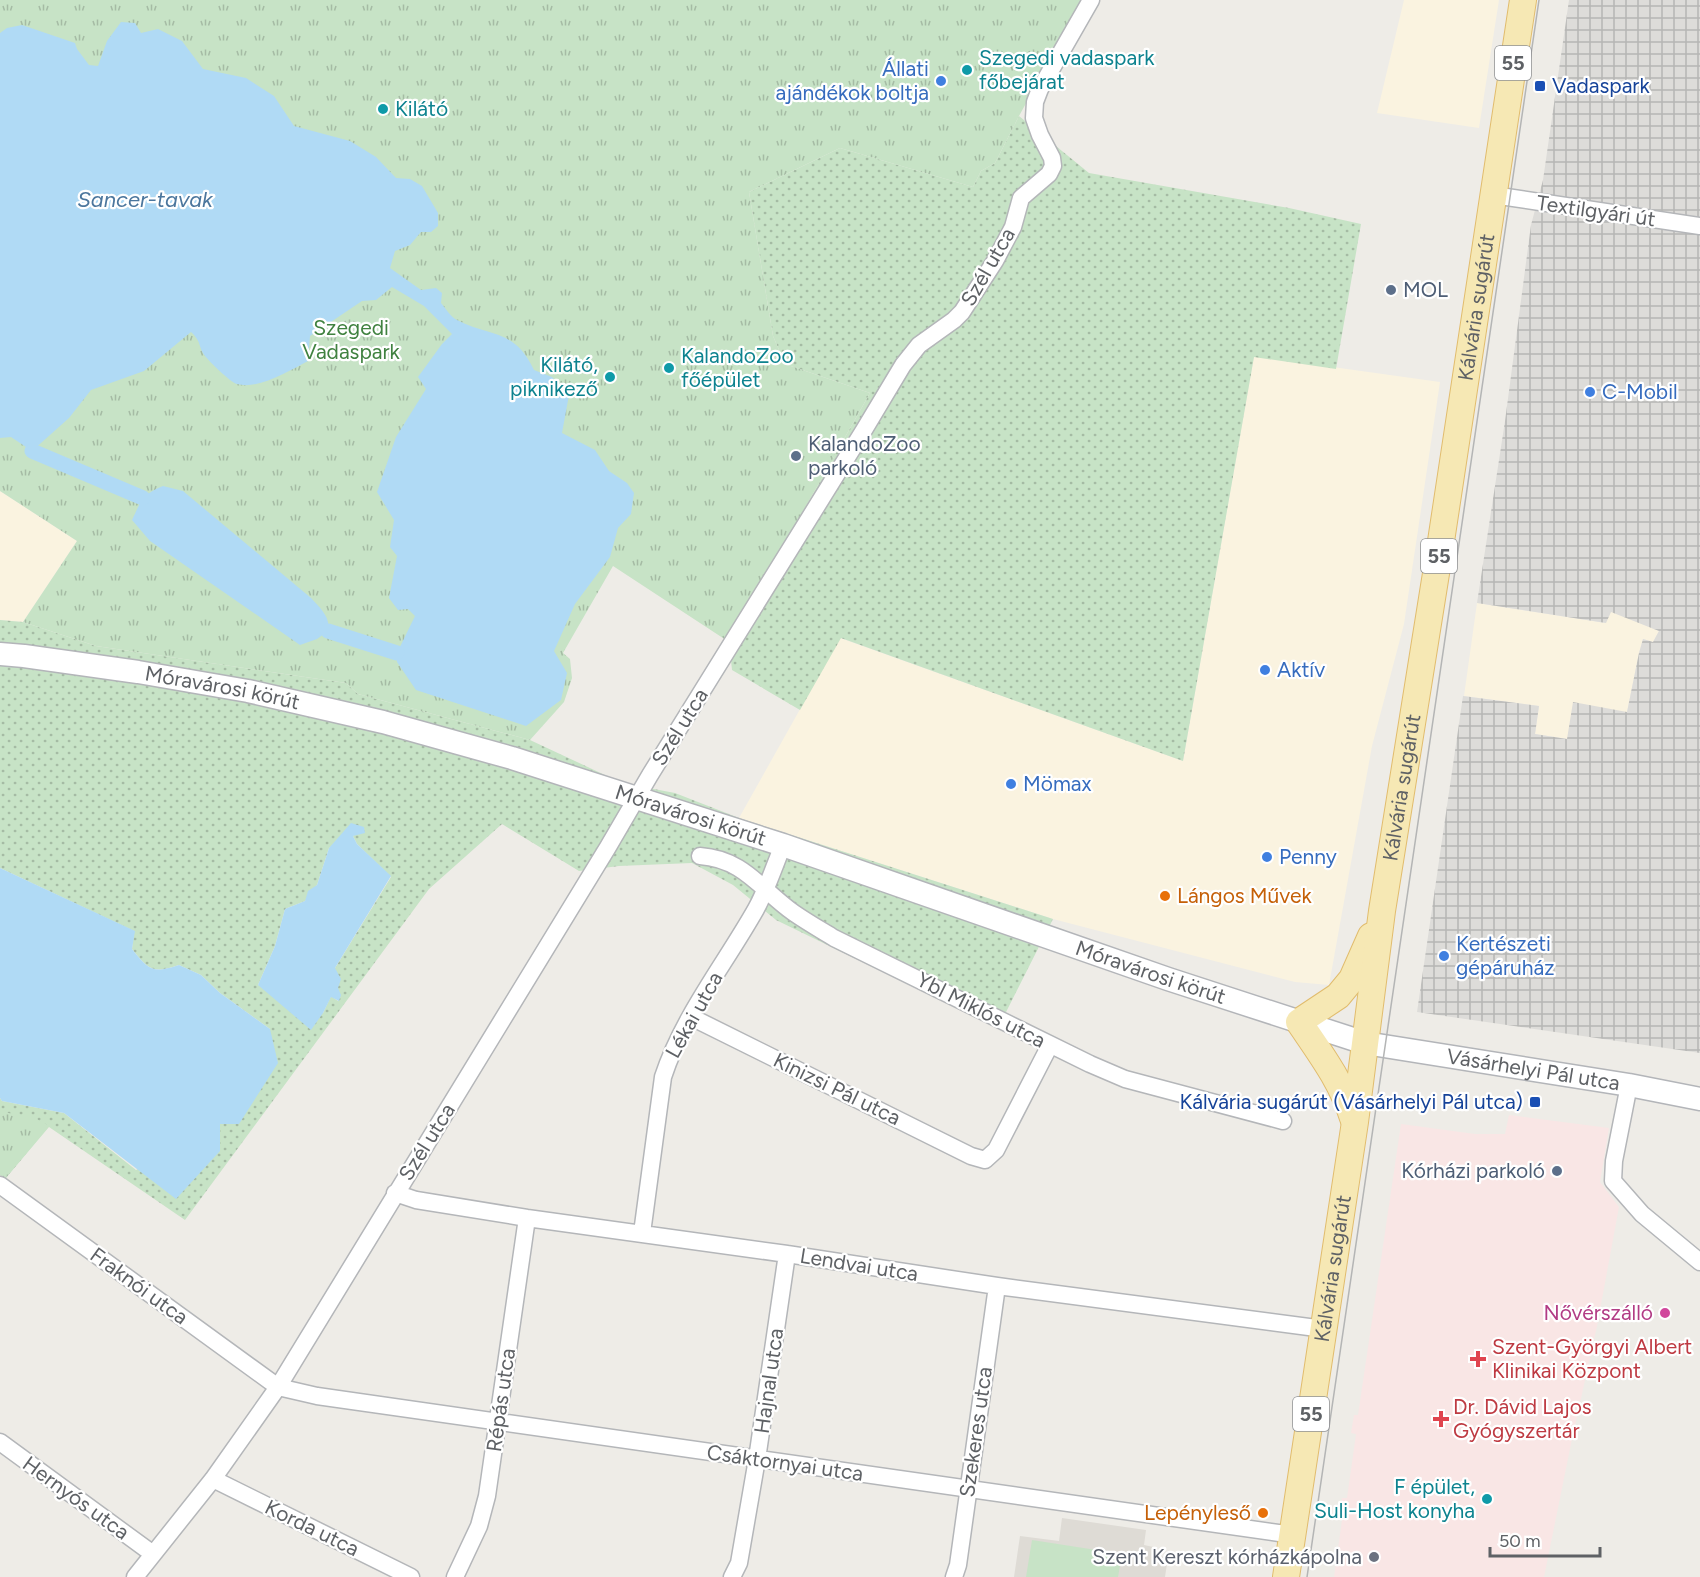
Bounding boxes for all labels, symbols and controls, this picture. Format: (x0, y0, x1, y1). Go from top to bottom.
place label: Szegedi vadaspark főbejárat (979, 45, 1155, 94)
road number: 55 (1495, 46, 1531, 80)
place label: Állati ajándékok boltja (776, 56, 929, 105)
marker: Szegedi vadaspark főbejárat (960, 63, 974, 77)
place label: Vadaspark (1552, 73, 1650, 98)
marker: Állati ajándékok boltja (934, 74, 948, 88)
marker: Vadaspark (1533, 79, 1547, 93)
place label: Kilátó (395, 96, 448, 121)
marker: Kilátó (376, 102, 390, 116)
water label: Sancer-tavak (77, 186, 214, 213)
street label: Textilgyári út (1535, 190, 1657, 231)
street label: Szél utca (955, 223, 1020, 310)
street label: Kálvária sugárút (1452, 232, 1499, 383)
place label: MOL (1403, 277, 1448, 302)
marker: MOL (1384, 283, 1398, 297)
park label: Szegedi Vadaspark (302, 315, 401, 364)
place label: KalandoZoo főépület (681, 343, 794, 392)
place label: Kilátó, piknikező (510, 352, 598, 401)
marker: KalandoZoo főépület (662, 361, 676, 375)
marker: Kilátó, piknikező (603, 370, 617, 384)
place label: C-Mobil (1602, 379, 1678, 404)
marker: C-Mobil (1583, 385, 1597, 399)
place label: KalandoZoo parkoló (808, 431, 921, 480)
marker: KalandoZoo parkoló (789, 449, 803, 463)
road number: 55 (1421, 539, 1457, 573)
place label: Aktív (1277, 657, 1325, 682)
street label: Móravárosi körút (143, 660, 302, 715)
marker: Aktív (1258, 663, 1272, 677)
street label: Szél utca (646, 684, 713, 770)
street label: Kálvária sugárút (1377, 712, 1425, 863)
place label: Mömax (1023, 771, 1092, 796)
marker: Mömax (1004, 777, 1018, 791)
street label: Móravárosi körút (612, 779, 770, 851)
place label: Penny (1279, 844, 1337, 869)
marker: Penny (1260, 850, 1274, 864)
place label: Lángos Művek (1177, 883, 1312, 908)
marker: Lángos Művek (1158, 889, 1172, 903)
place label: Kertészeti gépáruház (1456, 931, 1554, 980)
street label: Móravárosi körút (1072, 935, 1229, 1009)
marker: Kertészeti gépáruház (1437, 949, 1451, 963)
street label: Ybl Miklós utca (913, 966, 1050, 1053)
street label: Lékai utca (660, 967, 727, 1062)
street label: Vásárhelyi Pál utca (1445, 1043, 1622, 1095)
street label: Kinizsi Pál utca (769, 1047, 905, 1130)
place label: Kálvária sugárút (Vásárhelyi Pál utca) (1180, 1089, 1523, 1114)
marker: Kálvária sugárút (Vásárhelyi Pál utca) (1528, 1095, 1542, 1109)
street label: Szél utca (393, 1099, 460, 1185)
place label: Kórházi parkoló (1401, 1158, 1545, 1183)
marker: Kórházi parkoló (1550, 1164, 1564, 1178)
street label: Kálvária sugárút (1309, 1193, 1356, 1344)
street label: Fraknói utca (85, 1242, 193, 1329)
street label: Lendvai utca (798, 1243, 920, 1286)
place label: Nővérszálló (1543, 1300, 1653, 1325)
marker: Nővérszálló (1658, 1306, 1672, 1320)
street label: Hajnal utca (749, 1327, 788, 1435)
place label: Szent-Györgyi Albert Klinikai Központ (1492, 1334, 1692, 1383)
street label: Répás utca (481, 1347, 520, 1453)
marker: Szent-Györgyi Albert Klinikai Központ (1469, 1350, 1487, 1368)
street label: Szekeres utca (954, 1365, 997, 1499)
place label: Dr. Dávid Lajos Gyógyszertár (1453, 1394, 1592, 1443)
road number: 55 (1293, 1397, 1329, 1431)
marker: Dr. Dávid Lajos Gyógyszertár (1434, 1412, 1448, 1426)
street label: Csáktornyai utca (705, 1439, 865, 1486)
street label: Hernyós utca (18, 1451, 134, 1545)
place label: F épület, Suli-Host konyha (1314, 1474, 1475, 1523)
marker: F épület, Suli-Host konyha (1480, 1492, 1494, 1506)
street label: Korda utca (261, 1494, 363, 1561)
place label: Lepényleső (1144, 1500, 1251, 1525)
marker: Lepényleső (1256, 1506, 1270, 1520)
scale bar (1490, 1520, 1600, 1558)
text: 50 m (1499, 1530, 1541, 1552)
place label: Szent Kereszt kórházkápolna (1092, 1544, 1362, 1569)
marker: Szent Kereszt kórházkápolna (1367, 1550, 1381, 1564)

